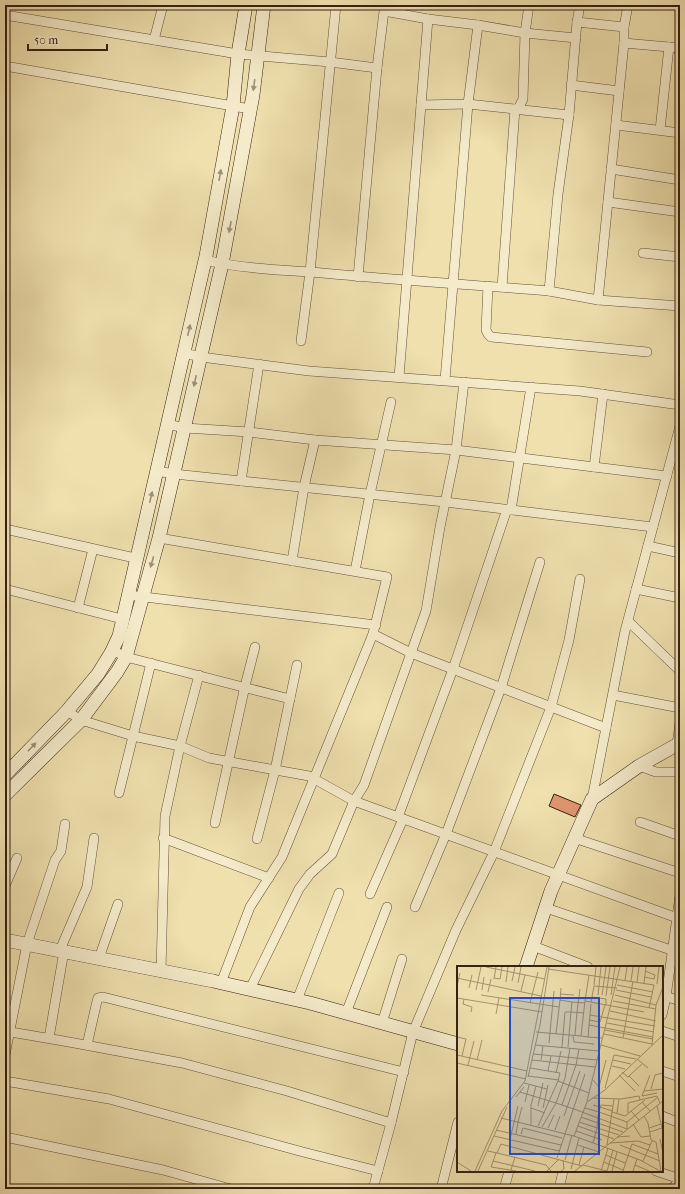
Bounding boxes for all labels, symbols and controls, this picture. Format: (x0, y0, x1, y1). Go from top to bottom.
scale bar (28, 26, 107, 52)
text: 50 m (34, 33, 58, 47)
one-way arrow (251, 79, 257, 91)
one-way arrow (218, 169, 224, 181)
one-way arrow (226, 221, 232, 233)
one-way arrow (186, 324, 192, 336)
one-way arrow (192, 375, 198, 388)
one-way arrow (148, 491, 154, 504)
one-way arrow (149, 557, 155, 569)
one-way arrow (27, 742, 37, 752)
inset map (457, 966, 663, 1172)

